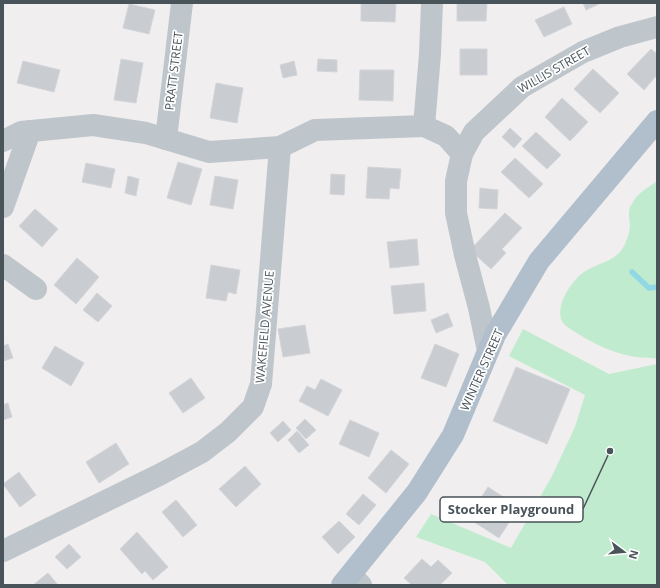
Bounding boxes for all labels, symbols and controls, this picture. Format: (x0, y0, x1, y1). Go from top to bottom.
street label: PRATT STREET (160, 30, 187, 111)
street label: WILLIS STREET (515, 42, 593, 97)
street label: WAKEFIELD AVENUE (251, 270, 278, 384)
street label: WINTER STREET (456, 326, 507, 413)
callout: Stocker Playground (440, 497, 583, 522)
text: Stocker Playground (448, 500, 574, 518)
north arrow (604, 532, 644, 572)
text: N (626, 549, 643, 561)

